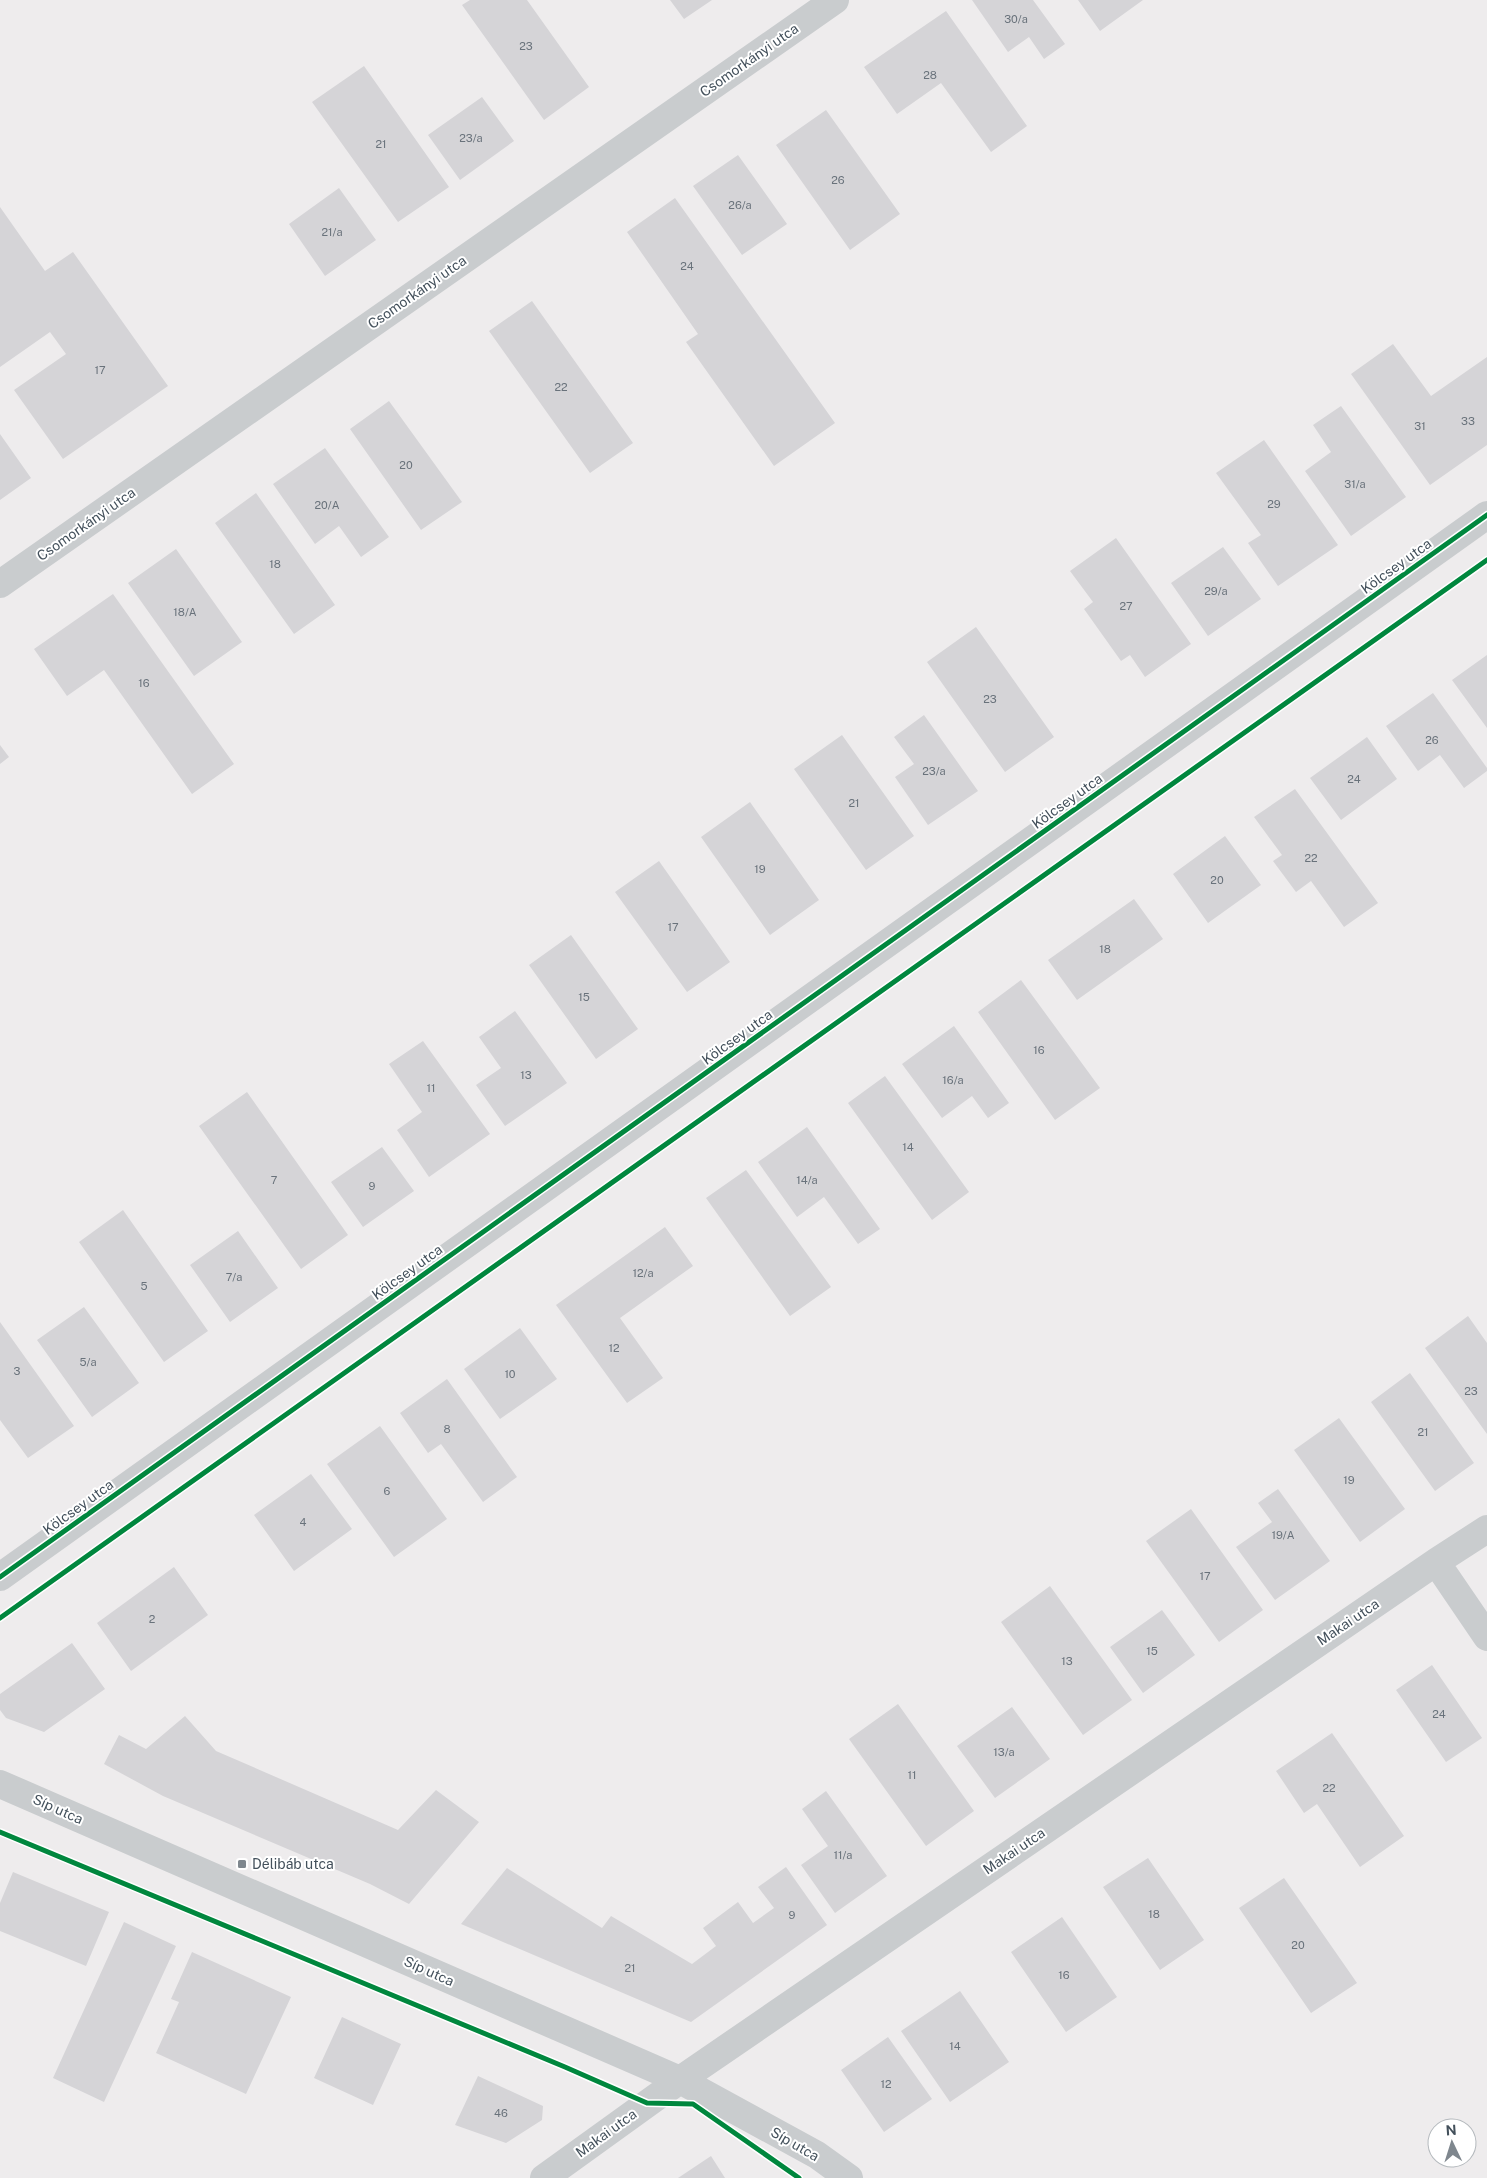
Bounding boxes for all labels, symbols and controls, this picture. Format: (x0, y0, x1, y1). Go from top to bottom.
house number: 30/a (1004, 13, 1028, 25)
street label: Csomorkányi utca (697, 20, 801, 100)
house number: 23 (519, 40, 533, 52)
house number: 28 (923, 69, 937, 81)
house number: 23/a (459, 132, 483, 144)
house number: 21 (375, 138, 387, 150)
house number: 26 (831, 174, 845, 186)
house number: 26/a (728, 199, 752, 211)
house number: 21/a (322, 226, 342, 238)
street label: Csomorkányi utca (365, 252, 469, 332)
house number: 24 (680, 260, 694, 272)
house number: 17 (94, 364, 106, 376)
house number: 22 (554, 381, 568, 393)
house number: 33 (1461, 415, 1475, 427)
house number: 31 (1414, 420, 1426, 432)
house number: 20 (399, 459, 413, 471)
house number: 31/a (1344, 478, 1366, 490)
street label: Csomorkányi utca (34, 484, 138, 564)
house number: 29 (1267, 498, 1281, 510)
house number: 20/A (315, 499, 340, 511)
street label: Kölcsey utca (1358, 535, 1434, 597)
house number: 18 (269, 558, 281, 570)
house number: 29/a (1204, 585, 1228, 597)
house number: 27 (1119, 600, 1133, 612)
house number: 18/A (173, 606, 197, 618)
house number: 16 (138, 677, 150, 689)
house number: 23 (983, 693, 997, 705)
house number: 26 (1425, 734, 1439, 746)
house number: 23/a (922, 765, 946, 777)
street label: Kölcsey utca (1029, 770, 1105, 832)
house number: 24 (1347, 773, 1361, 785)
house number: 21 (848, 797, 860, 809)
house number: 22 (1304, 852, 1318, 864)
house number: 19 (754, 863, 766, 875)
house number: 20 (1210, 874, 1224, 886)
house number: 17 (667, 921, 679, 933)
house number: 18 (1099, 943, 1111, 955)
house number: 15 (578, 991, 590, 1003)
street label: Kölcsey utca (699, 1006, 775, 1068)
house number: 16 (1033, 1044, 1045, 1056)
house number: 13 (520, 1069, 532, 1081)
house number: 16/a (942, 1074, 964, 1086)
house number: 11 (427, 1082, 435, 1094)
house number: 14 (902, 1141, 914, 1153)
house number: 7 (271, 1174, 278, 1186)
house number: 14/a (796, 1174, 818, 1186)
house number: 9 (369, 1180, 376, 1192)
street label: Kölcsey utca (369, 1241, 445, 1303)
house number: 12/a (633, 1267, 653, 1279)
house number: 7/a (226, 1271, 242, 1283)
house number: 5 (140, 1280, 148, 1292)
house number: 12 (608, 1342, 620, 1354)
house number: 5/a (80, 1356, 96, 1368)
house number: 3 (14, 1365, 21, 1377)
house number: 10 (504, 1368, 516, 1380)
house number: 23 (1464, 1385, 1478, 1397)
house number: 8 (443, 1423, 451, 1435)
house number: 21 (1417, 1426, 1429, 1438)
house number: 19 (1343, 1474, 1355, 1486)
street label: Kölcsey utca (40, 1476, 116, 1538)
house number: 6 (384, 1485, 391, 1497)
house number: 4 (300, 1516, 307, 1528)
house number: 19/A (1271, 1529, 1295, 1541)
house number: 17 (1199, 1570, 1211, 1582)
street label: Makai utca (1314, 1596, 1382, 1648)
house number: 2 (149, 1613, 156, 1625)
house number: 15 (1146, 1645, 1158, 1657)
house number: 13 (1061, 1655, 1073, 1667)
house number: 24 (1432, 1708, 1446, 1720)
house number: 13/a (993, 1746, 1015, 1758)
house number: 11 (908, 1769, 916, 1781)
house number: 22 (1322, 1782, 1336, 1794)
street label: Síp utca (30, 1791, 86, 1827)
street label: Makai utca (980, 1825, 1048, 1877)
house number: 11/a (834, 1849, 852, 1861)
place label: Délibáb utca (252, 1856, 334, 1872)
marker: Délibáb utca (236, 1858, 248, 1870)
house number: 18 (1148, 1908, 1160, 1920)
house number: 9 (789, 1909, 796, 1921)
house number: 20 (1291, 1939, 1305, 1951)
street label: Síp utca (401, 1953, 457, 1989)
house number: 21 (624, 1962, 636, 1974)
house number: 16 (1058, 1969, 1070, 1981)
house number: 14 (949, 2040, 961, 2052)
house number: 12 (880, 2078, 892, 2090)
street label: Makai utca (573, 2106, 639, 2160)
house number: 46 (494, 2107, 508, 2119)
north arrow (1427, 2118, 1477, 2168)
text: N (1445, 2122, 1457, 2138)
street label: Síp utca (768, 2124, 822, 2164)

